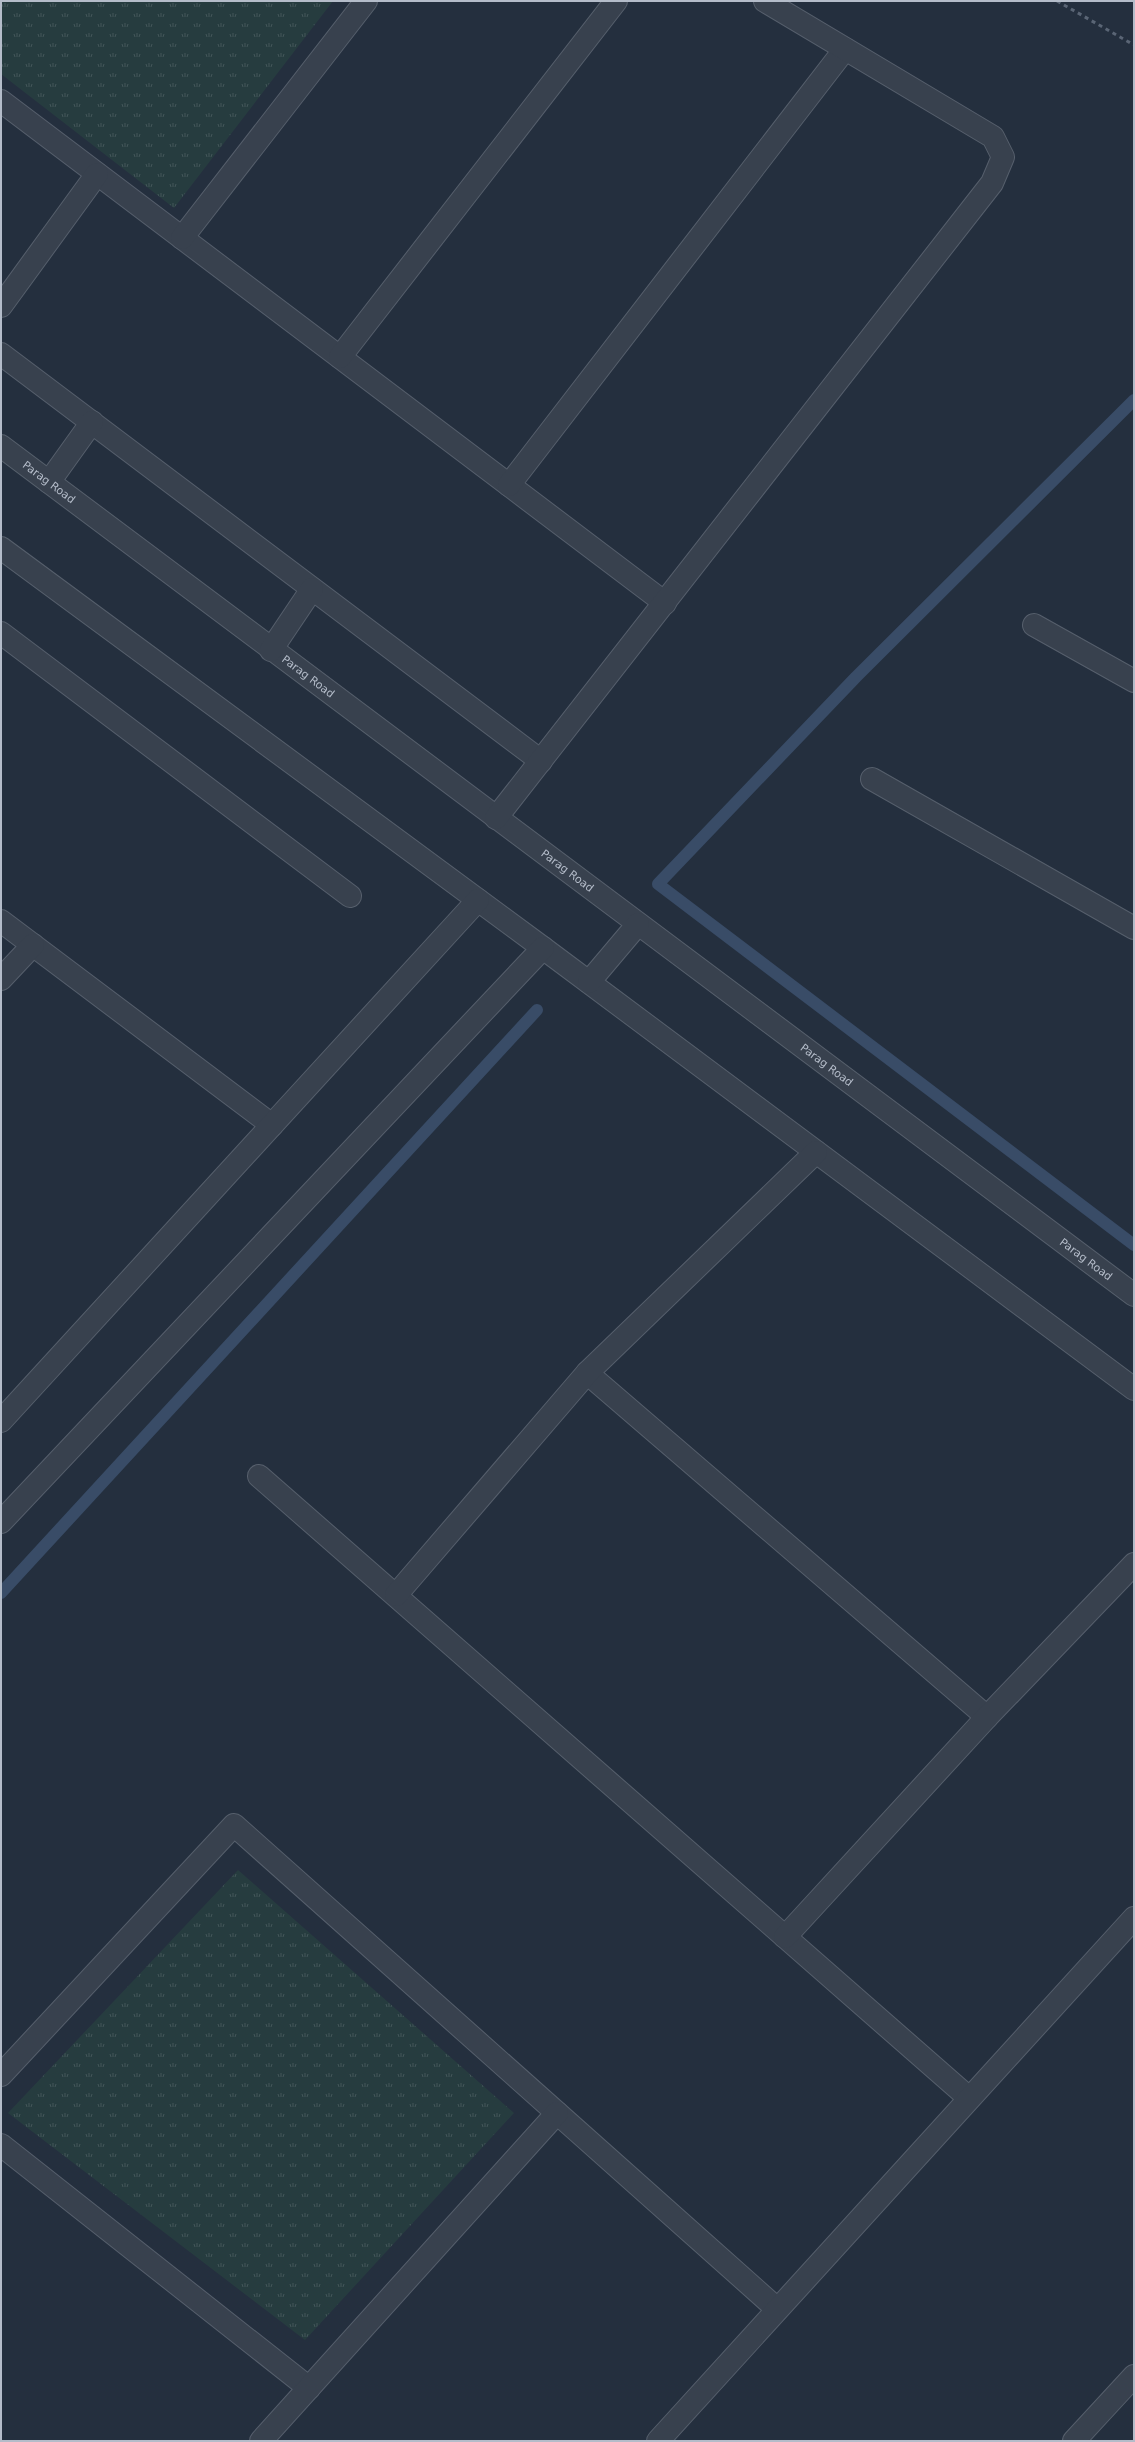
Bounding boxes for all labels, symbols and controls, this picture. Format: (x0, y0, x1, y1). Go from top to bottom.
street label: Parag Road (20, 459, 78, 506)
street label: Parag Road (279, 653, 337, 701)
street label: Parag Road (538, 847, 596, 895)
street label: Parag Road (798, 1041, 855, 1089)
street label: Parag Road (1057, 1236, 1115, 1283)

